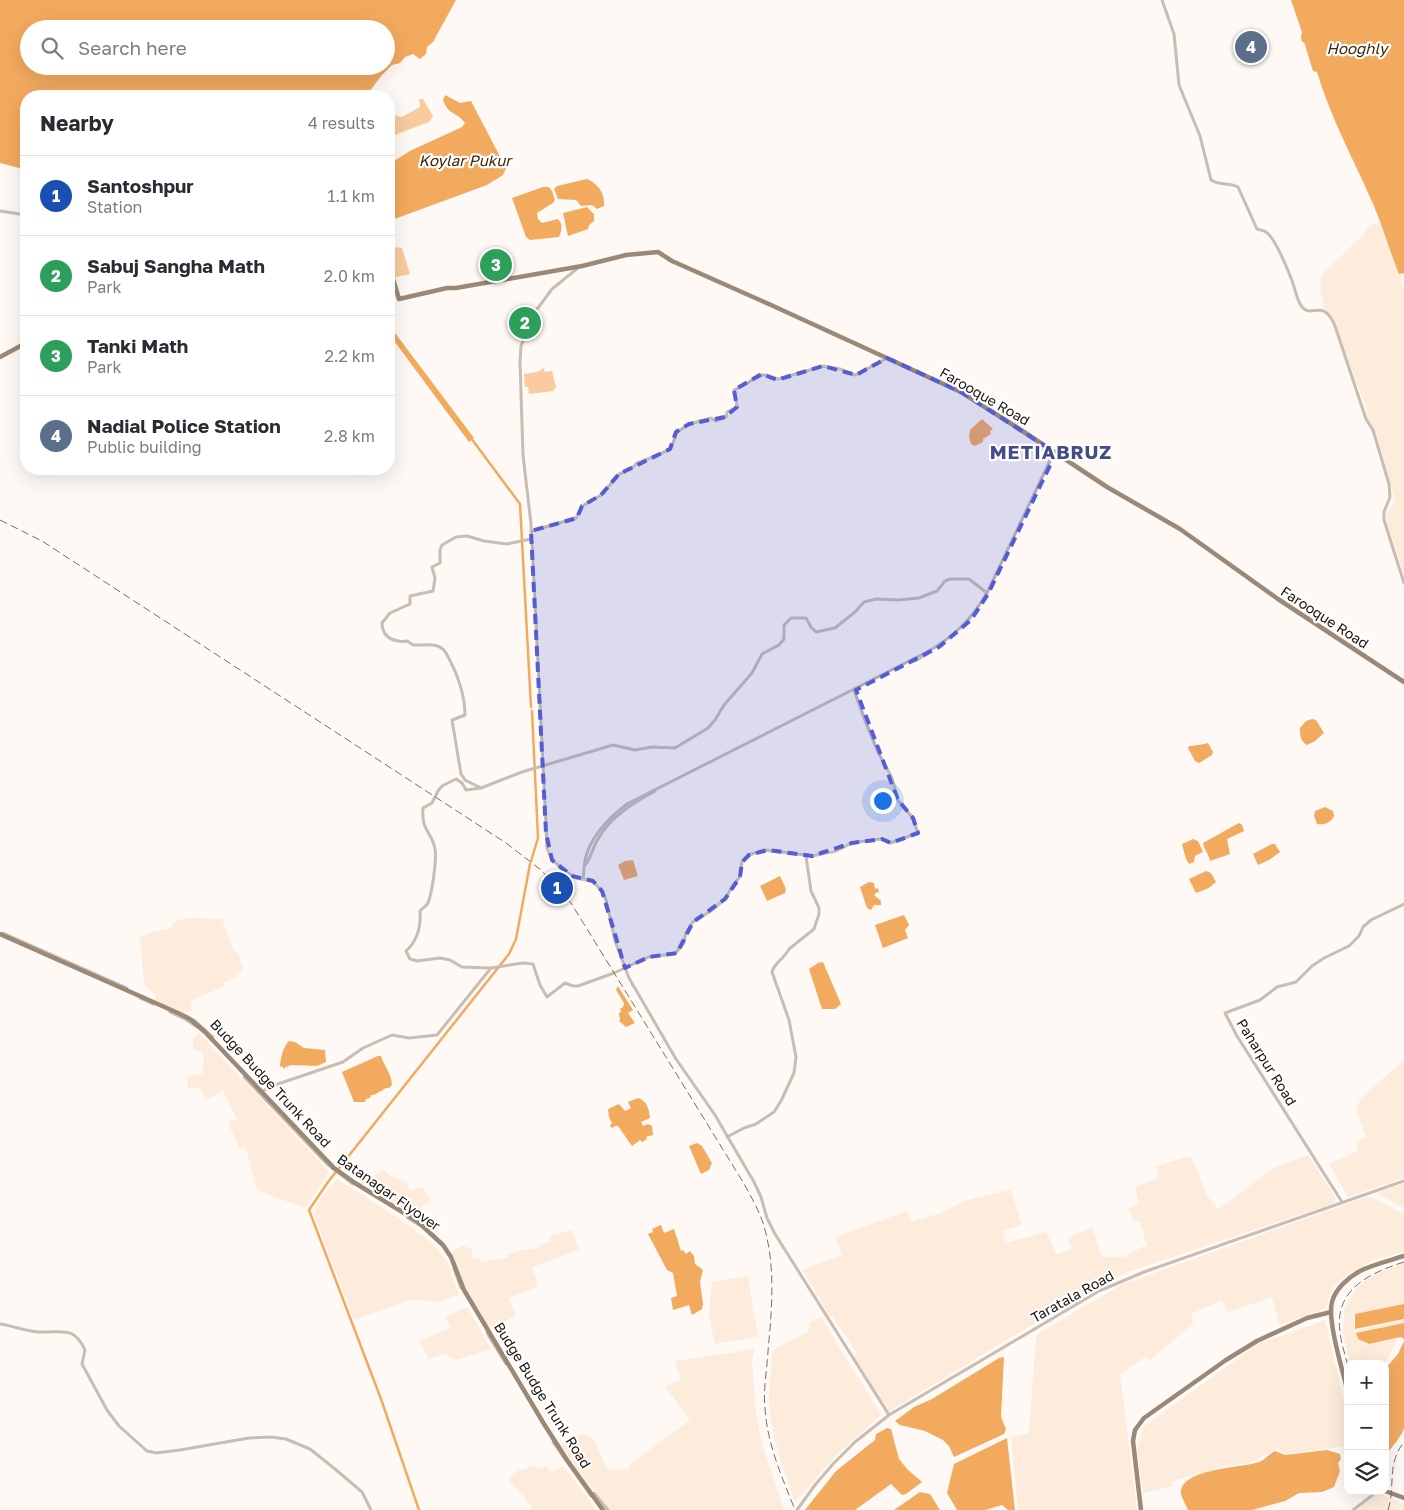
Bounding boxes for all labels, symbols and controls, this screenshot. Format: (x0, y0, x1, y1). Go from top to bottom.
search box (20, 20, 395, 75)
pin: 4 (1235, 28, 1267, 66)
icon: search (38, 34, 66, 62)
text: Search here (78, 36, 187, 59)
water label: Hooghly (1327, 39, 1390, 58)
text: Nearby (40, 110, 114, 136)
text: 4 results (308, 113, 375, 133)
water label: Koylar Pukur (419, 151, 513, 170)
text: Santoshpur (87, 174, 194, 197)
text: 1 (52, 186, 60, 206)
text: 1.1 km (327, 186, 375, 206)
text: Station (87, 197, 142, 217)
pin: 3 (480, 246, 512, 284)
text: Sabuj Sangha Math (87, 254, 265, 277)
text: 2 (51, 266, 61, 286)
text: 2.0 km (324, 266, 375, 286)
text: Park (87, 277, 122, 297)
pin: 2 (509, 304, 541, 342)
text: Tanki Math (87, 334, 188, 357)
text: 3 (51, 346, 61, 366)
text: 2.2 km (324, 346, 375, 366)
text: Park (87, 357, 122, 377)
street label: Farooque Road (937, 363, 1033, 429)
text: Nadial Police Station (87, 414, 281, 437)
text: 4 (51, 426, 61, 446)
text: 2.8 km (324, 426, 375, 446)
text: Public building (87, 437, 202, 457)
district label: METIABRUZ (990, 440, 1112, 463)
street label: Farooque Road (1278, 582, 1372, 652)
your location (870, 788, 896, 814)
pin: 1 (541, 869, 573, 907)
street label: Budge Budge Trunk Road (207, 1015, 335, 1151)
street label: Paharpur Road (1233, 1015, 1301, 1109)
street label: Batanagar Flyover (334, 1150, 444, 1234)
street label: Taratala Road (1028, 1266, 1116, 1326)
street label: Budge Budge Trunk Road (491, 1319, 595, 1471)
map controls (1344, 1360, 1389, 1495)
button: + (1344, 1360, 1389, 1405)
button: − (1344, 1405, 1389, 1450)
button: layers (1344, 1450, 1389, 1495)

